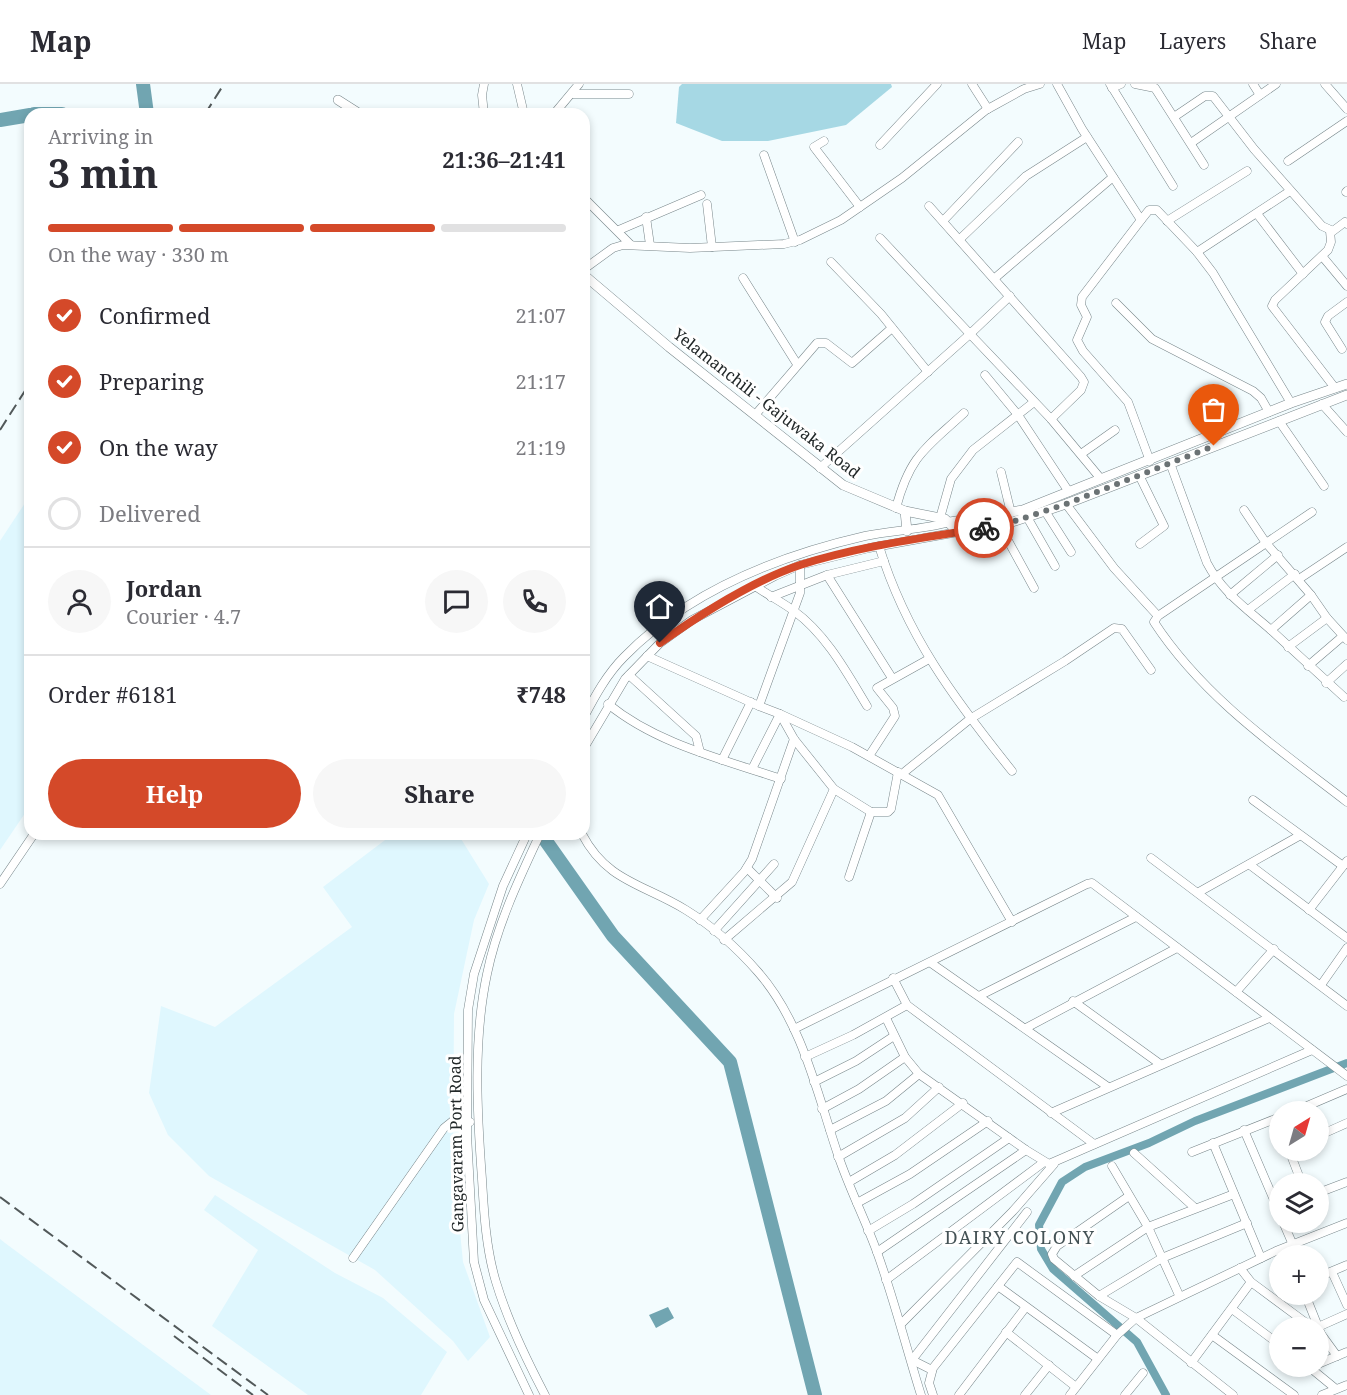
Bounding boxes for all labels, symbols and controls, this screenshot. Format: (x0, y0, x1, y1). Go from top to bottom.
text: Map (30, 22, 92, 60)
text: Map (1082, 27, 1126, 55)
text: Layers (1159, 27, 1226, 55)
text: Share (1259, 27, 1317, 55)
text: Arriving in (48, 123, 153, 150)
text: 21:36–21:41 (442, 144, 566, 174)
text: 3 min (48, 146, 158, 199)
text: On the way · 330 m (48, 241, 229, 268)
icon: check (48, 299, 81, 332)
text: Confirmed (99, 300, 210, 330)
text: 21:07 (516, 302, 566, 329)
street label: Yelamanchili - Gajuwaka Road (668, 322, 865, 483)
icon: check (48, 365, 81, 398)
text: Preparing (99, 366, 204, 396)
text: 21:17 (516, 368, 566, 395)
pin (1188, 384, 1239, 446)
icon: bag (1197, 393, 1230, 426)
icon: check (48, 431, 81, 464)
text: On the way (99, 432, 218, 462)
text: 21:19 (516, 434, 566, 461)
text: Delivered (99, 498, 201, 528)
courier (954, 498, 1014, 558)
icon: bike (968, 512, 1001, 545)
button: person (48, 570, 111, 633)
button: chat (425, 570, 488, 633)
button: phone (503, 570, 566, 633)
text: Jordan (126, 573, 202, 603)
pin (634, 581, 685, 643)
icon: home (643, 590, 676, 623)
text: Courier · 4.7 (126, 603, 241, 630)
text: Order #6181 (48, 679, 178, 709)
text: ₹748 (516, 679, 566, 709)
button: Help (48, 759, 301, 828)
button: Share (313, 759, 566, 828)
street label: Gangavaram Port Road (443, 1055, 469, 1233)
north arrow (1269, 1101, 1329, 1161)
map controls (1269, 1101, 1329, 1377)
button: layers (1269, 1173, 1329, 1233)
district label: DAIRY COLONY (944, 1225, 1096, 1249)
button: + (1269, 1245, 1329, 1305)
button: − (1269, 1317, 1329, 1377)

